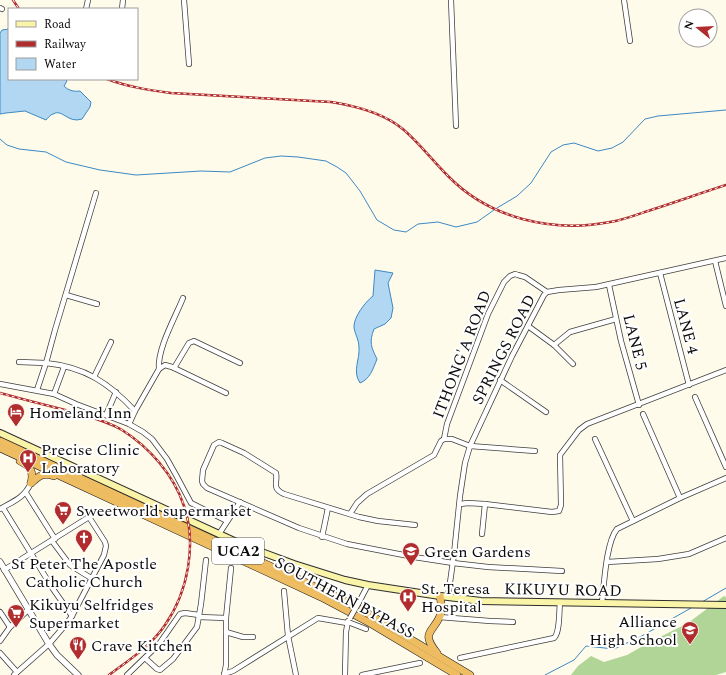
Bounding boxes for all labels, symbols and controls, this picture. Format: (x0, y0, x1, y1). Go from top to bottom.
legend (8, 8, 138, 80)
north arrow (678, 8, 718, 48)
text: Road (44, 15, 71, 34)
text: N (679, 18, 698, 32)
text: Railway (44, 35, 87, 54)
text: Water (44, 55, 76, 74)
street label: ITHONG'A ROAD (426, 287, 497, 422)
street label: SPRINGS ROAD (466, 290, 542, 409)
street label: LANE 4 (667, 296, 705, 357)
street label: LANE 5 (617, 312, 654, 373)
place label: Homeland Inn (29, 401, 132, 425)
hotel icon: Homeland Inn (6, 402, 26, 427)
place label: Precise Clinic Laboratory (41, 438, 140, 480)
hospital icon: Precise Clinic Laboratory (18, 448, 38, 473)
place label: Sweetworld supermarket (76, 499, 252, 523)
supermarket icon: Sweetworld supermarket (53, 500, 73, 525)
church icon: St Peter The Apostle Catholic Church (74, 528, 94, 553)
road number: UCA2 (212, 538, 264, 564)
place label: Green Gardens (424, 540, 531, 564)
school or university icon: Green Gardens (401, 541, 421, 566)
street label: SOUTHERN BYPASS (270, 551, 419, 645)
place label: St Peter The Apostle Catholic Church (11, 552, 157, 594)
place label: St. Teresa Hospital (421, 577, 490, 619)
street label: KIKUYU ROAD (504, 577, 622, 603)
hospital icon: St. Teresa Hospital (398, 587, 418, 612)
place label: Kikuyu Selfridges Supermarket (29, 593, 154, 635)
supermarket icon: Kikuyu Selfridges Supermarket (6, 603, 26, 628)
place label: Alliance High School (589, 610, 677, 652)
school or university icon: Alliance High School (680, 620, 700, 645)
place label: Crave Kitchen (91, 634, 192, 658)
restaurant icon: Crave Kitchen (68, 635, 88, 660)

